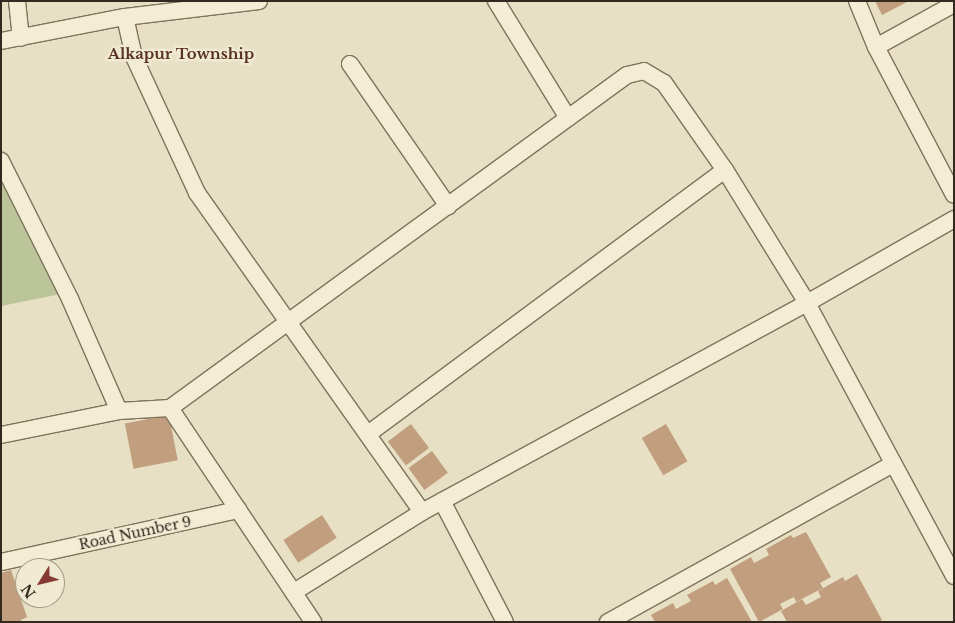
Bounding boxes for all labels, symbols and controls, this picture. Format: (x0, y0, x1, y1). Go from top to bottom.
district label: Alkapur Township (107, 45, 255, 63)
street label: Road Number 9 (77, 513, 193, 553)
north arrow (15, 558, 65, 608)
text: N (18, 581, 40, 602)

